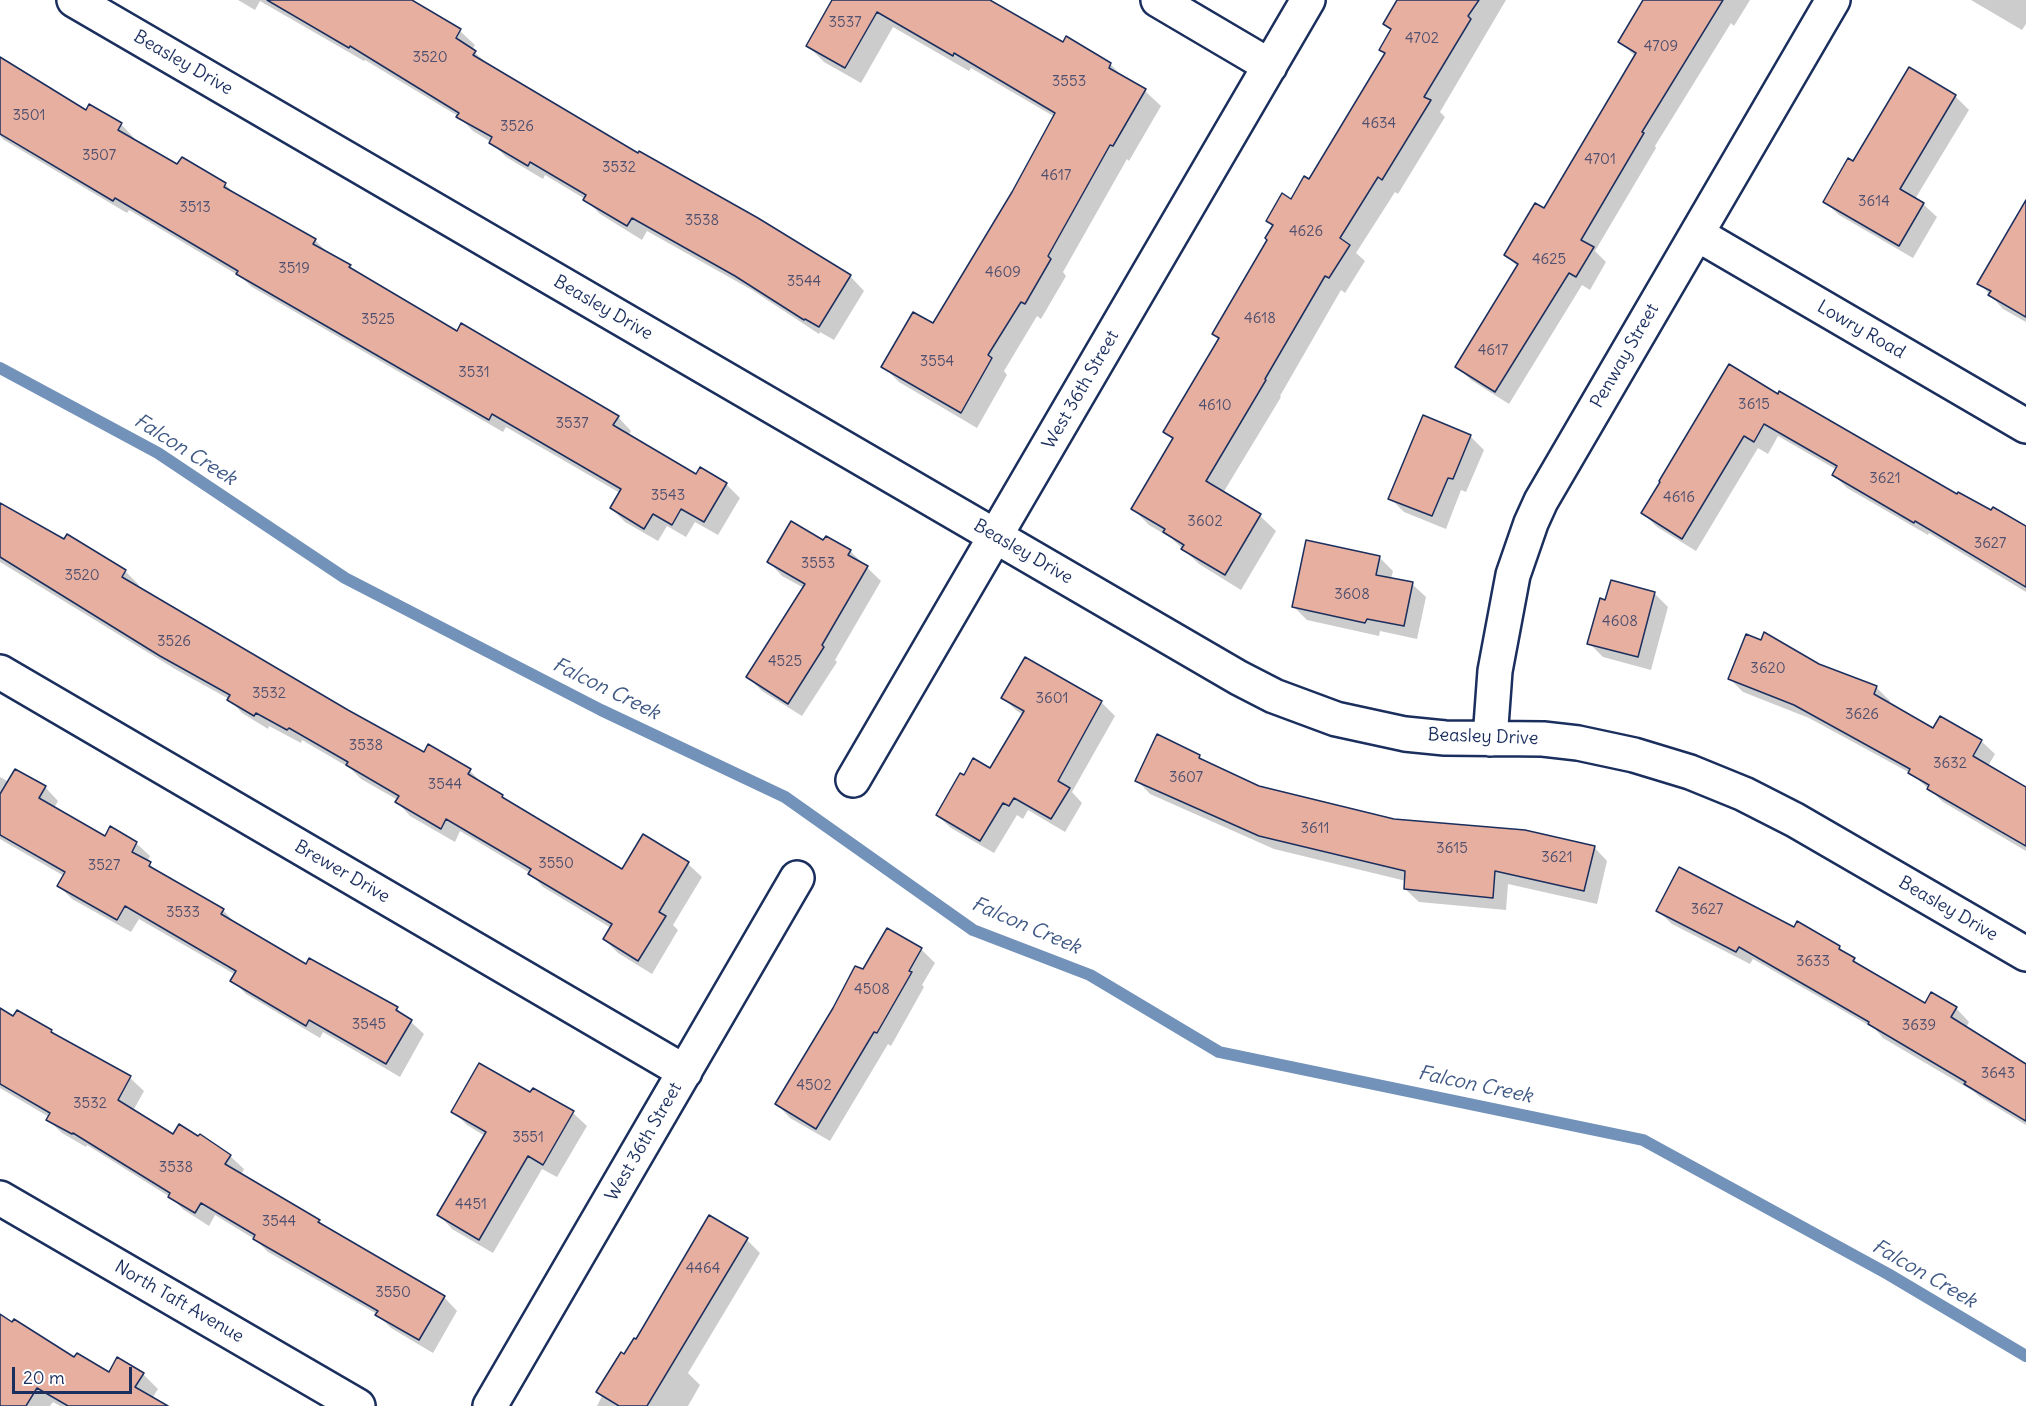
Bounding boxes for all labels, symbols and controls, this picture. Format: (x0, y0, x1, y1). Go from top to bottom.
house number: 3537 (828, 14, 862, 32)
street label: Beasley Drive (130, 26, 236, 100)
house number: 4702 (1405, 30, 1439, 48)
house number: 4709 (1644, 38, 1678, 56)
house number: 3520 (412, 49, 448, 67)
house number: 3553 (1052, 73, 1086, 91)
house number: 3501 (13, 107, 45, 125)
house number: 4634 (1362, 115, 1396, 133)
house number: 3526 (500, 118, 534, 136)
house number: 3507 (82, 147, 116, 165)
house number: 4701 (1584, 151, 1616, 169)
house number: 3532 (602, 159, 636, 177)
house number: 4617 (1041, 167, 1071, 185)
house number: 3614 (1858, 193, 1890, 211)
house number: 3513 (179, 199, 211, 217)
house number: 3538 (685, 212, 719, 230)
house number: 4626 (1289, 223, 1323, 241)
house number: 4625 (1532, 251, 1566, 269)
house number: 3519 (278, 260, 310, 278)
house number: 4609 (985, 264, 1021, 282)
street label: Beasley Drive (550, 271, 656, 345)
house number: 3544 (787, 273, 821, 291)
street label: Lowry Road (1813, 296, 1909, 364)
street label: Penway Street (1586, 300, 1664, 412)
house number: 4618 (1244, 310, 1276, 328)
house number: 3525 (361, 311, 395, 329)
street label: West 36th Street (1038, 327, 1124, 453)
house number: 4617 (1478, 342, 1508, 360)
house number: 3554 (920, 353, 954, 371)
house number: 3531 (458, 364, 490, 382)
house number: 3615 (1738, 396, 1770, 414)
house number: 4610 (1198, 397, 1232, 415)
water label: Falcon Creek (129, 409, 241, 491)
house number: 3537 (555, 415, 589, 433)
house number: 3621 (1869, 470, 1901, 488)
house number: 3543 (651, 487, 685, 505)
house number: 4616 (1663, 489, 1695, 507)
house number: 3602 (1187, 513, 1223, 531)
street label: Beasley Drive (970, 515, 1076, 589)
house number: 3627 (1974, 535, 2006, 553)
house number: 3553 (801, 555, 835, 573)
house number: 3520 (64, 567, 100, 585)
house number: 3608 (1334, 586, 1370, 604)
house number: 4608 (1602, 613, 1638, 631)
house number: 3526 (157, 633, 191, 651)
water label: Falcon Creek (549, 653, 663, 725)
house number: 4525 (768, 653, 802, 671)
house number: 3620 (1750, 660, 1786, 678)
house number: 3532 (252, 685, 286, 703)
house number: 3601 (1036, 690, 1068, 708)
house number: 3626 (1845, 706, 1879, 724)
street label: Beasley Drive (1427, 724, 1539, 750)
house number: 3538 (349, 737, 383, 755)
house number: 3632 (1933, 755, 1967, 773)
house number: 3607 (1169, 769, 1203, 787)
house number: 3544 (428, 776, 462, 794)
house number: 3611 (1300, 820, 1330, 838)
street label: Brewer Drive (291, 836, 393, 908)
house number: 3615 (1436, 840, 1468, 858)
house number: 3621 (1541, 849, 1573, 867)
house number: 3550 (538, 855, 574, 873)
house number: 3527 (88, 857, 120, 875)
street label: Beasley Drive (1895, 872, 2001, 946)
water label: Falcon Creek (968, 892, 1084, 960)
house number: 3627 (1691, 901, 1723, 919)
house number: 3533 (166, 904, 200, 922)
house number: 3633 (1796, 953, 1830, 971)
house number: 4508 (854, 981, 890, 999)
house number: 3545 (352, 1016, 386, 1034)
house number: 3639 (1902, 1017, 1936, 1035)
water label: Falcon Creek (1416, 1061, 1534, 1109)
house number: 3643 (1981, 1065, 2015, 1083)
house number: 4502 (796, 1077, 832, 1095)
street label: West 36th Street (601, 1079, 687, 1205)
house number: 3532 (73, 1095, 107, 1113)
house number: 3551 (512, 1129, 544, 1147)
house number: 3538 (159, 1159, 193, 1177)
house number: 4451 (455, 1196, 487, 1214)
house number: 3544 (262, 1213, 296, 1231)
water label: Falcon Creek (1868, 1235, 1980, 1313)
street label: North Taft Avenue (111, 1256, 247, 1348)
house number: 4464 (686, 1260, 720, 1278)
house number: 3550 (375, 1284, 411, 1302)
scale bar (15, 1355, 135, 1393)
text: 20 m (23, 1366, 65, 1389)

